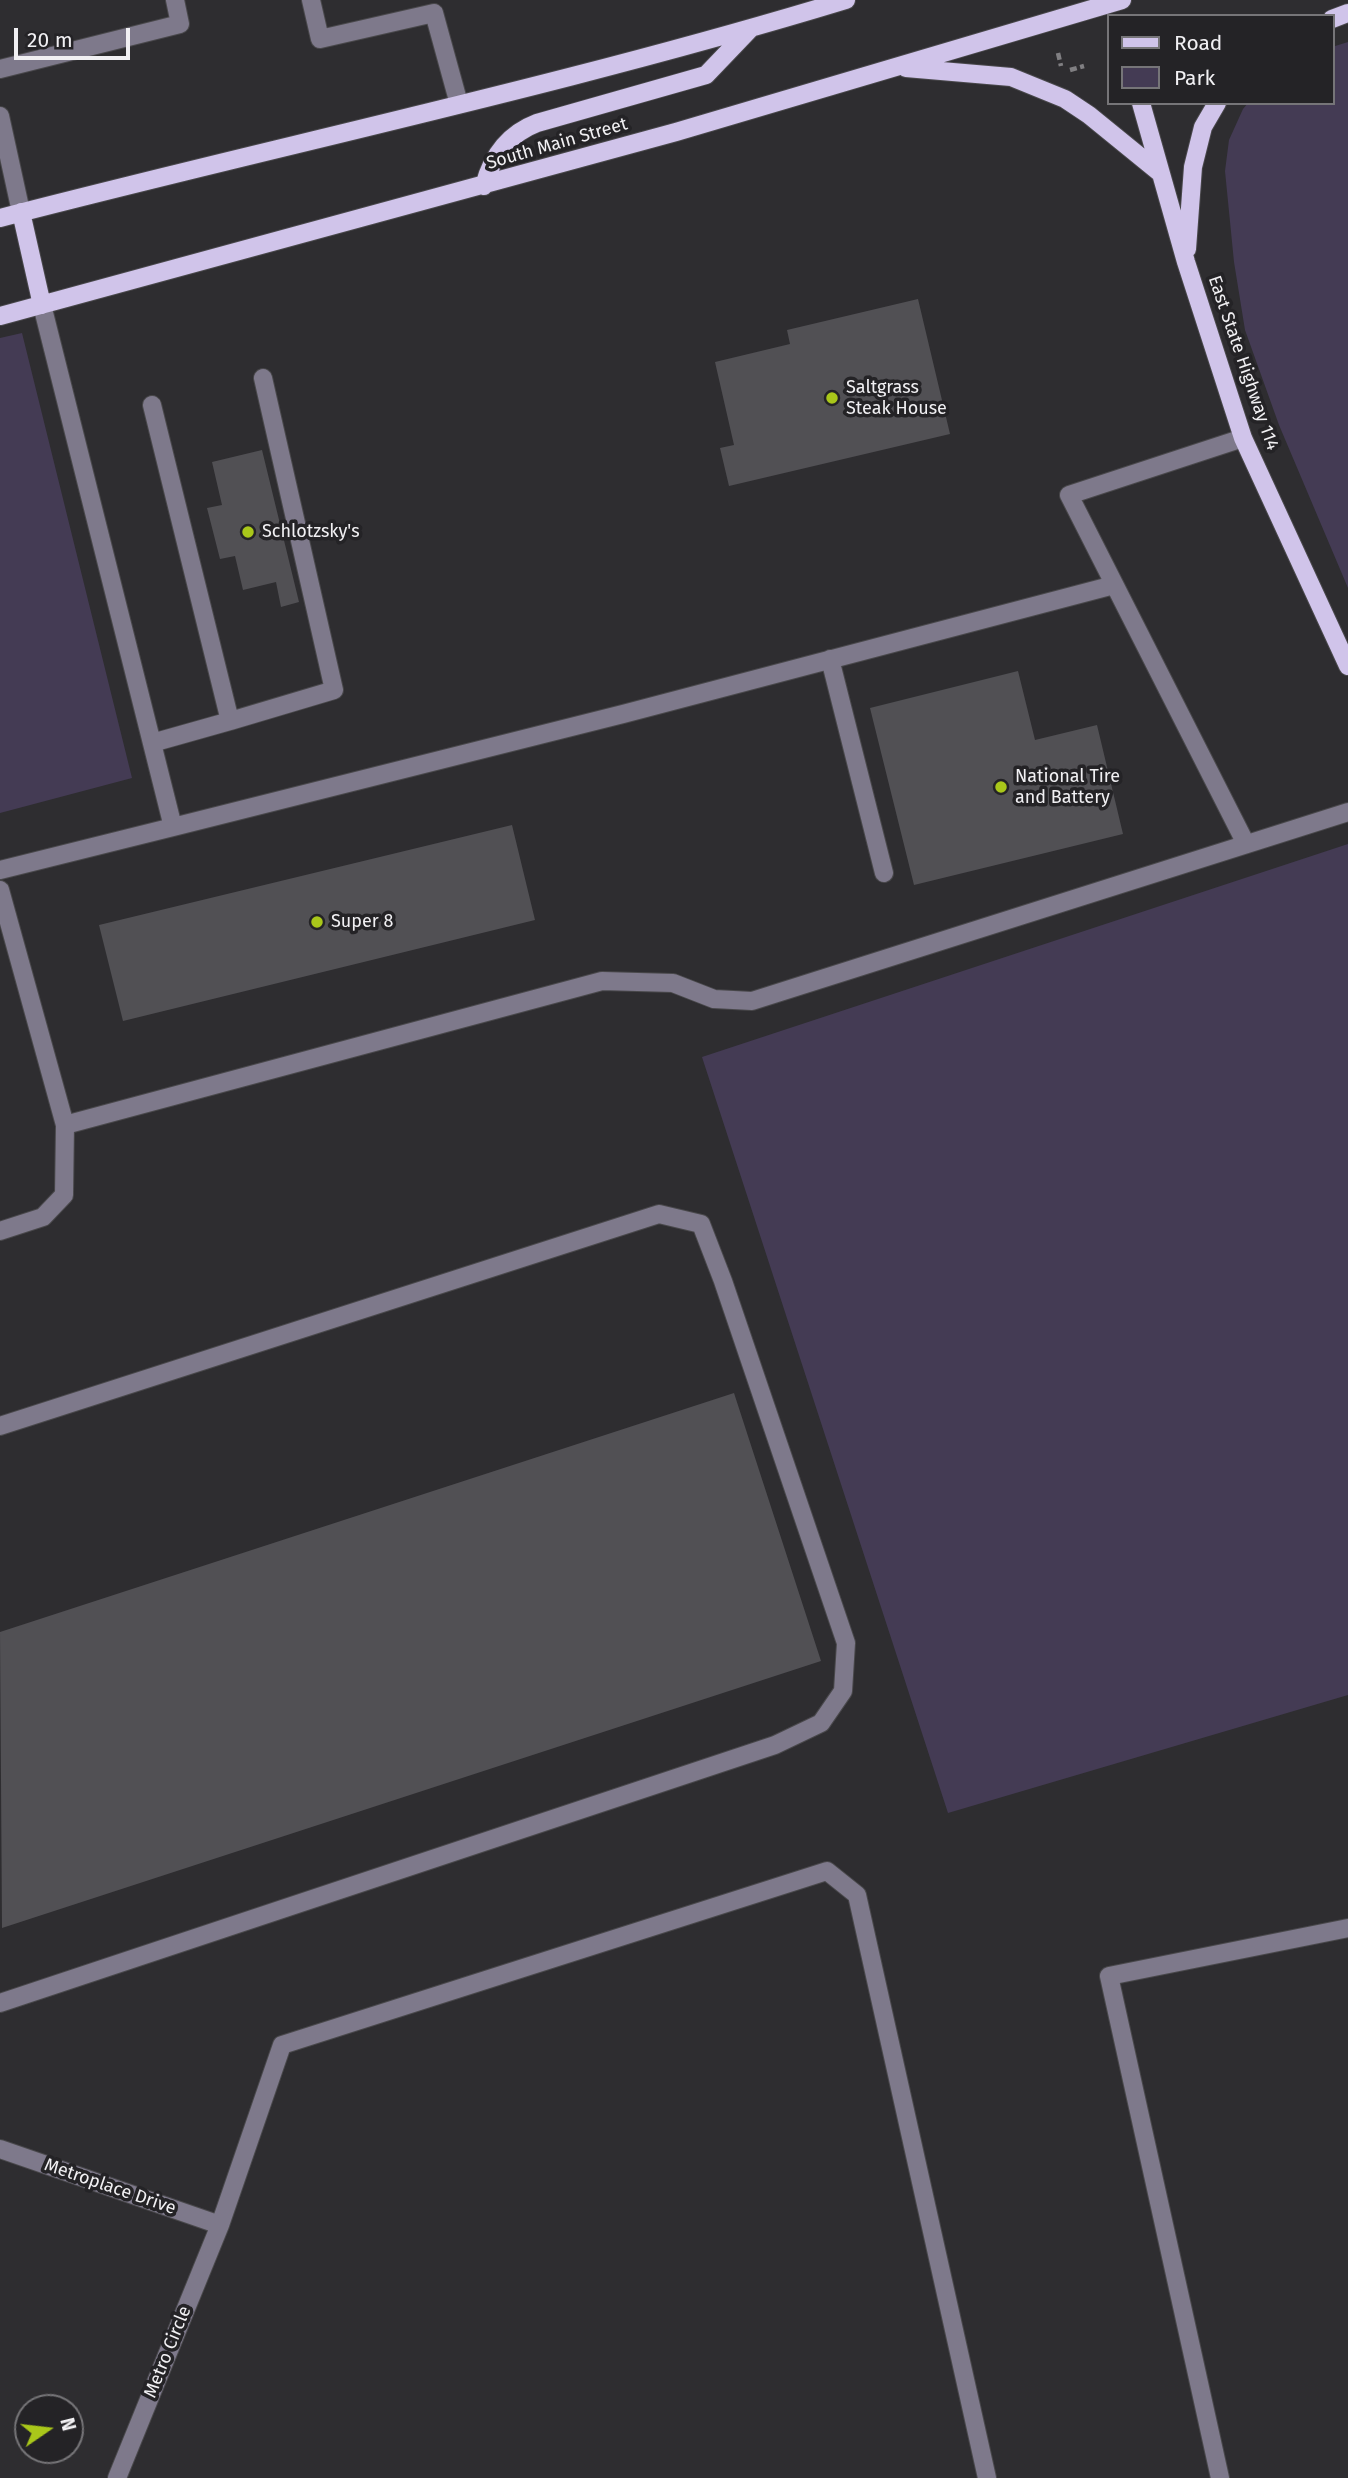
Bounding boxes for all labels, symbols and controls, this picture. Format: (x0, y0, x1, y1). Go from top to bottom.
scale bar (18, 14, 133, 58)
legend (1106, 14, 1334, 105)
text: 20 m (27, 27, 73, 53)
text: Road (1174, 30, 1222, 56)
text: Park (1174, 65, 1215, 91)
street label: South Main Street (484, 114, 630, 174)
street label: East State Highway 114 (1203, 273, 1283, 453)
place label: Saltgrass Steak House (846, 377, 947, 420)
marker: Saltgrass Steak House (824, 390, 840, 406)
place label: Schlotzsky's (262, 521, 360, 543)
marker: Schlotzsky's (240, 524, 256, 540)
place label: National Tire and Battery (1015, 766, 1120, 808)
marker: National Tire and Battery (993, 779, 1009, 795)
place label: Super 8 (331, 911, 393, 933)
marker: Super 8 (309, 914, 325, 930)
street label: Metroplace Drive (41, 2154, 179, 2220)
street label: Metro Circle (140, 2303, 196, 2401)
north arrow (14, 2394, 84, 2464)
text: N (55, 2415, 81, 2433)

